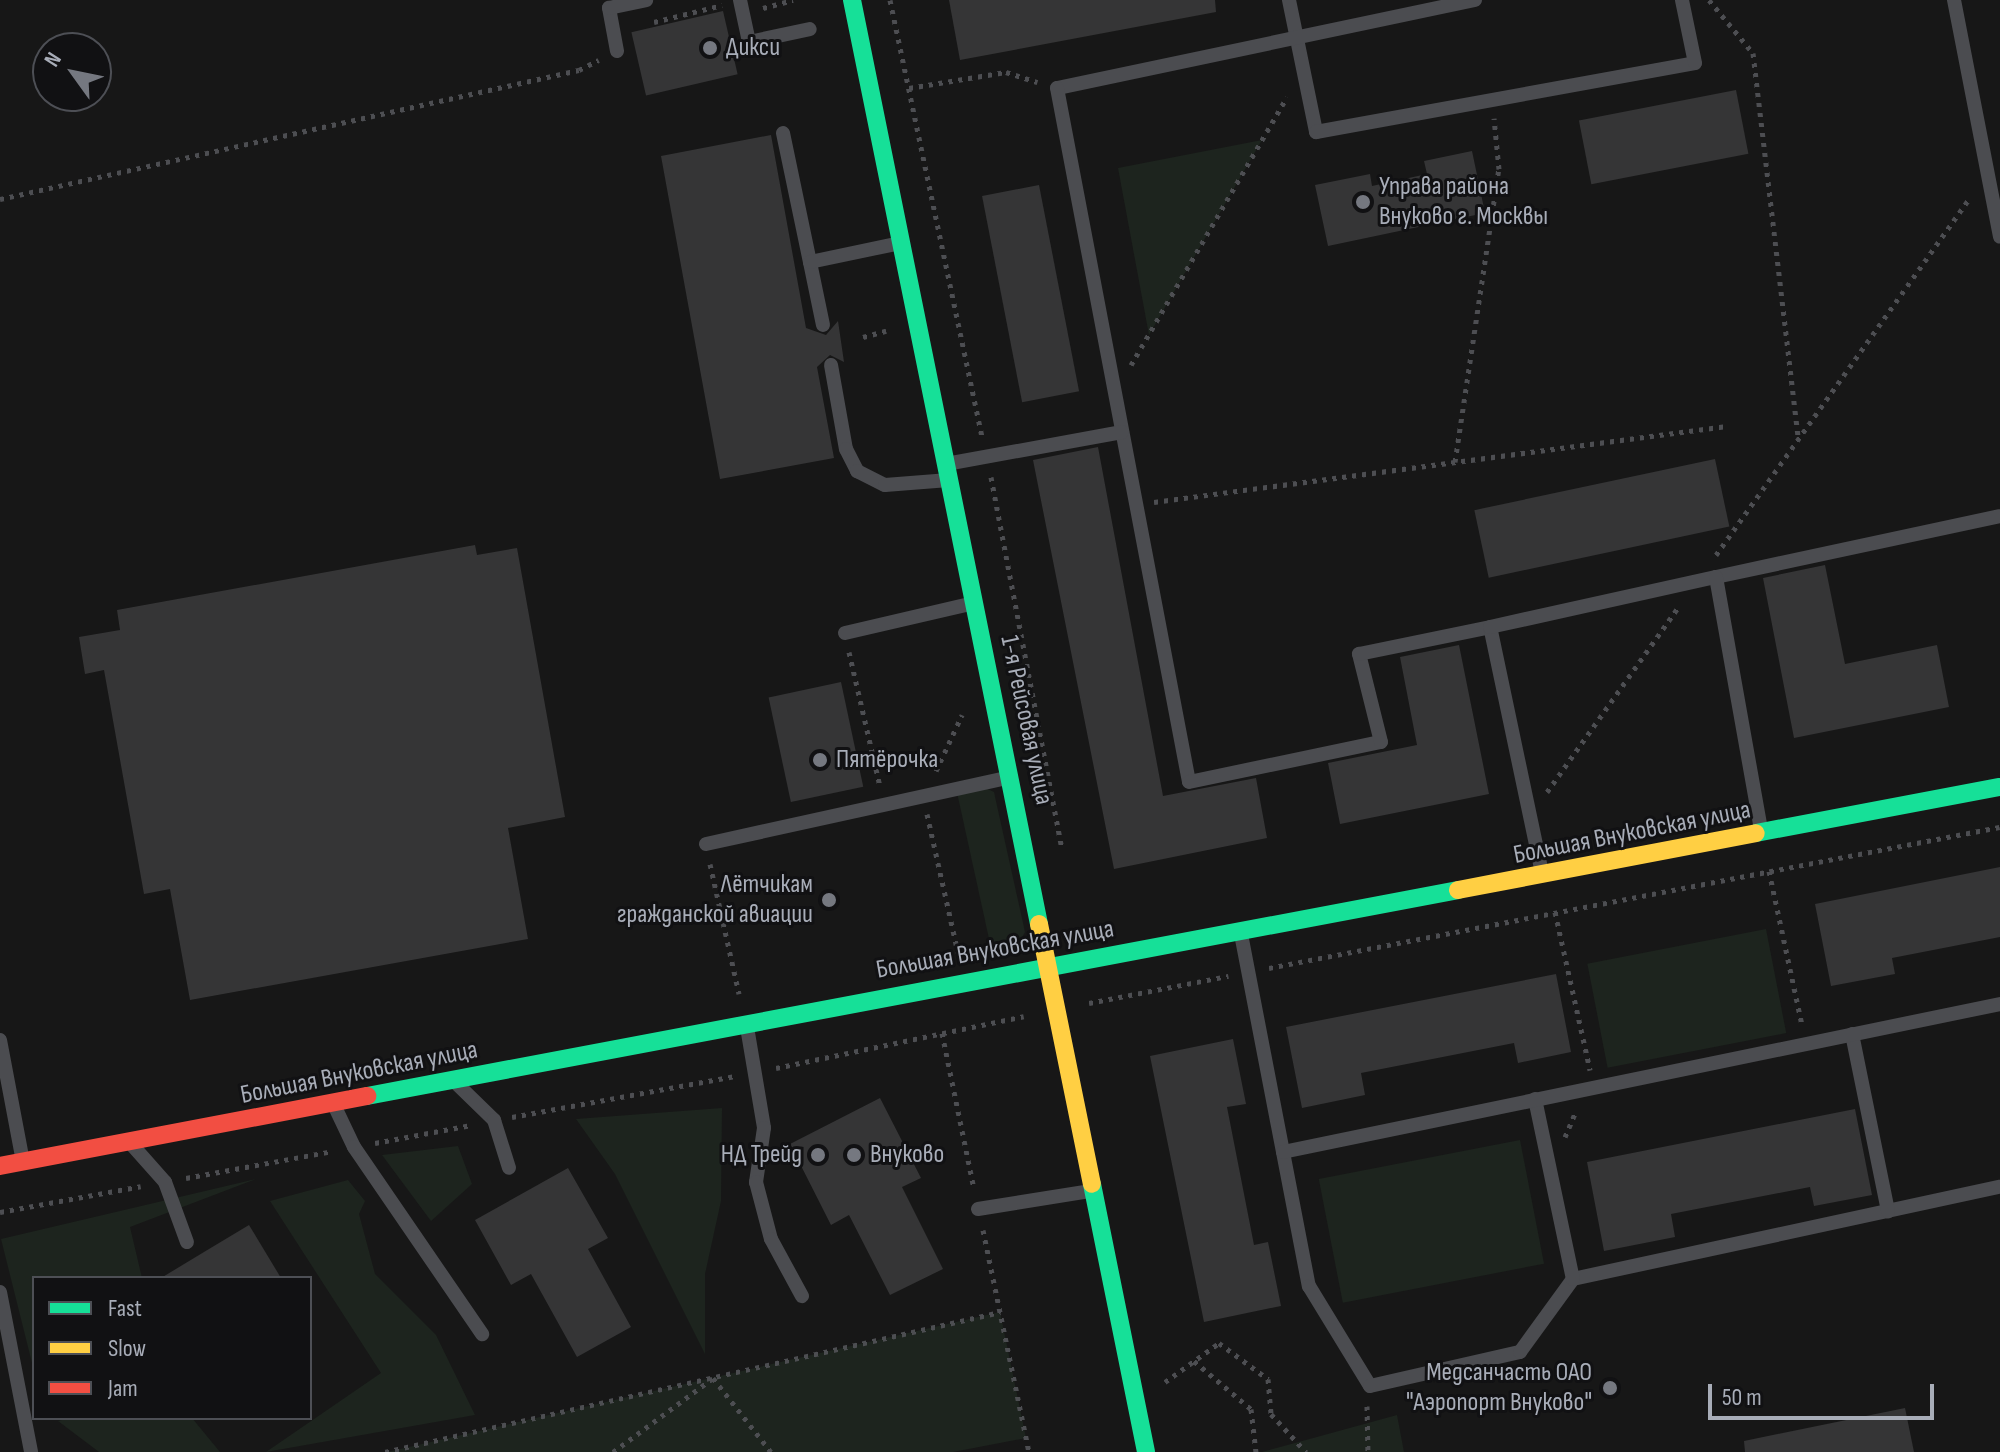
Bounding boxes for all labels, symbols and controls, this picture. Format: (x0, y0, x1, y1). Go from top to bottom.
north arrow (32, 32, 112, 112)
place label: Дикси (726, 32, 780, 64)
marker: Дикси (701, 39, 719, 57)
text: N (39, 47, 68, 72)
place label: Управа района Внуково г. Москвы (1379, 171, 1548, 232)
marker: Управа района Внуково г. Москвы (1354, 193, 1372, 211)
street label: 1-я Рейсовая улица (993, 633, 1059, 807)
place label: Пятёрочка (836, 744, 938, 776)
marker: Пятёрочка (811, 751, 829, 769)
street label: Большая Внуковская улица (1511, 795, 1753, 871)
place label: Лётчикам гражданской авиации (617, 869, 813, 930)
marker: Лётчикам гражданской авиации (820, 891, 838, 909)
street label: Большая Внуковская улица (874, 914, 1116, 986)
street label: Большая Внуковская улица (238, 1035, 480, 1111)
place label: НД Трейд (721, 1139, 802, 1171)
place label: Внуково (870, 1139, 944, 1171)
marker: НД Трейд (809, 1146, 827, 1164)
marker: Внуково (845, 1146, 863, 1164)
legend (32, 1276, 312, 1420)
text: Fast (108, 1294, 142, 1323)
text: Slow (108, 1334, 146, 1363)
place label: Медсанчасть ОАО "Аэропорт Внуково" (1406, 1357, 1592, 1418)
scale bar (1712, 1368, 1938, 1418)
text: Jam (108, 1374, 138, 1403)
marker: Медсанчасть ОАО "Аэропорт Внуково" (1599, 1377, 1621, 1399)
text: 50 m (1722, 1383, 1762, 1412)

